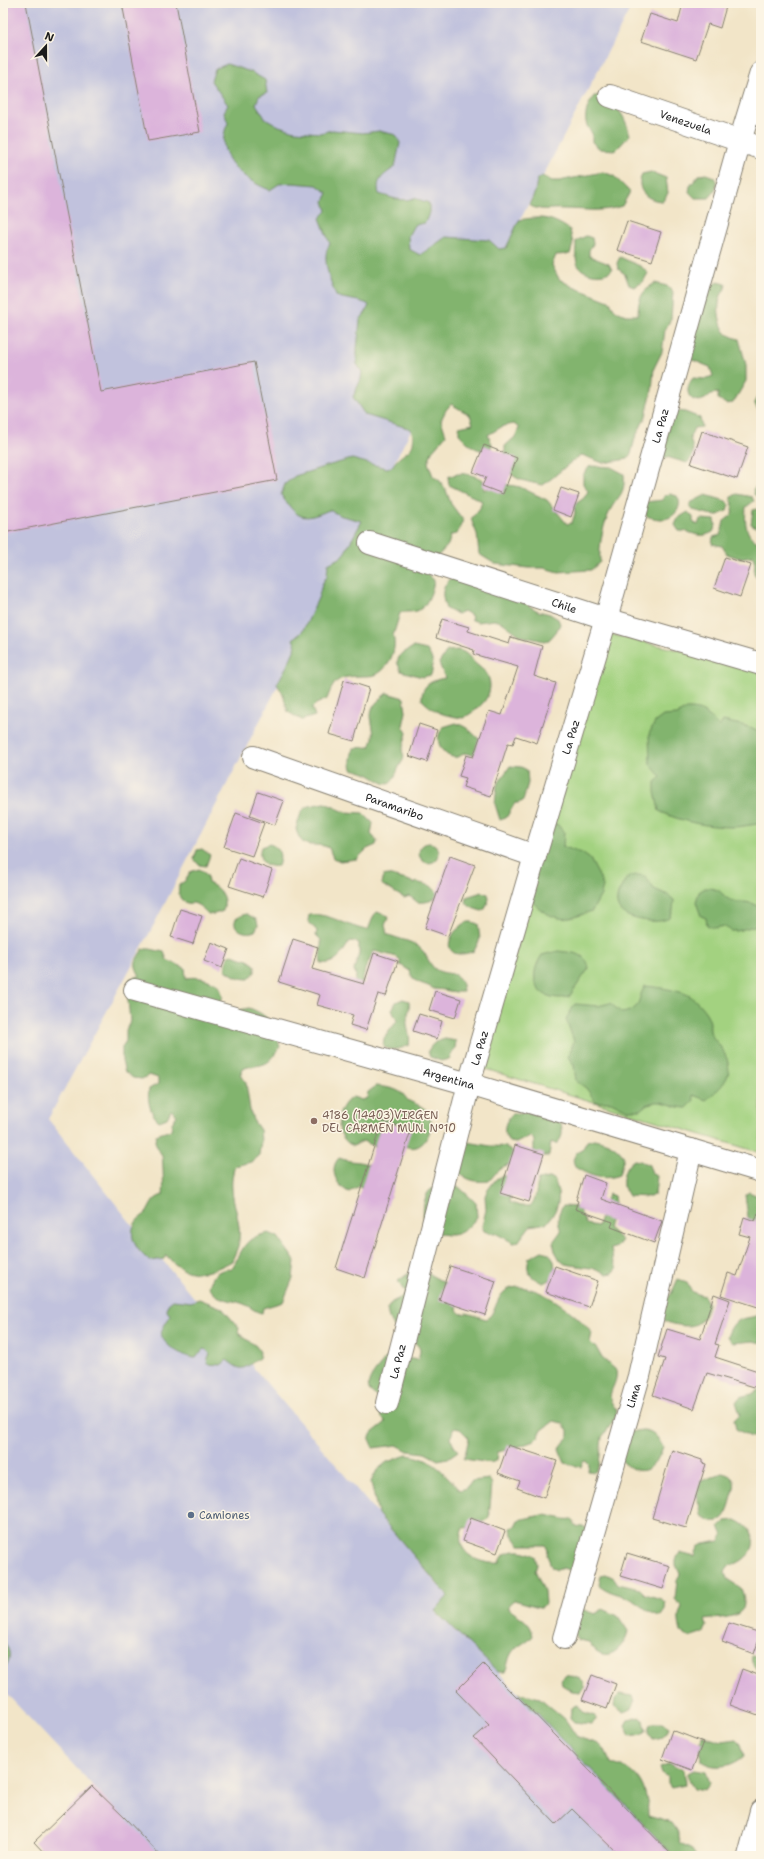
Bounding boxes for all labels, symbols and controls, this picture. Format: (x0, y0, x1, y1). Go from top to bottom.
north arrow (26, 26, 66, 66)
text: N (43, 29, 56, 46)
street label: Venezuela (657, 107, 714, 139)
street label: La Paz (649, 406, 673, 445)
street label: Chile (549, 595, 579, 617)
street label: La Paz (559, 718, 583, 756)
street label: Paramaribo (363, 790, 426, 824)
street label: La Paz (468, 1029, 492, 1067)
street label: Argentina (421, 1064, 477, 1093)
place label: 4186 (14403)VIRGEN DEL CARMEN MUN. Nº10 (322, 1108, 456, 1136)
marker: 4186 (14403)VIRGEN DEL CARMEN MUN. Nº10 (309, 1116, 319, 1126)
street label: La Paz (386, 1342, 410, 1381)
street label: Lima (623, 1382, 645, 1410)
place label: Camiones (199, 1508, 250, 1523)
marker: Camiones (186, 1510, 196, 1520)

